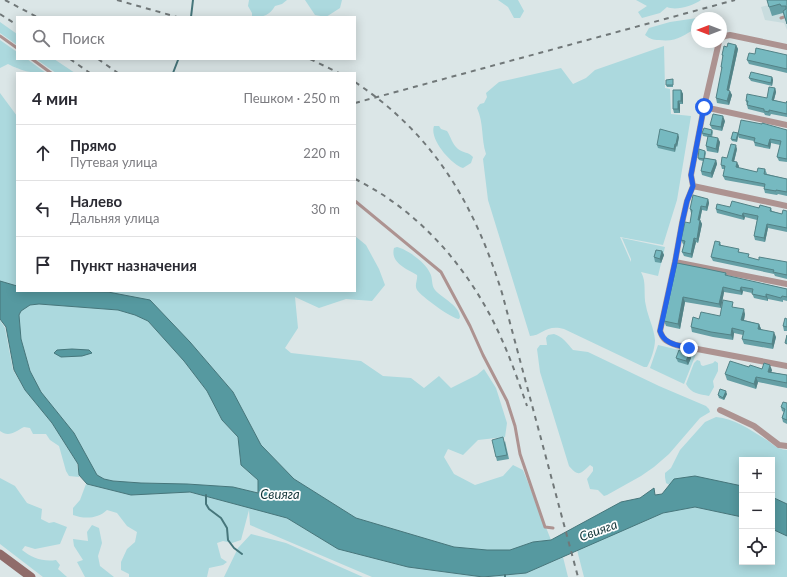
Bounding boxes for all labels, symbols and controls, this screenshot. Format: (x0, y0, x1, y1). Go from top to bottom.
north arrow (691, 12, 727, 48)
search box (16, 16, 356, 60)
icon: search (30, 27, 52, 49)
text: Поиск (62, 29, 105, 47)
text: 4 мин (32, 88, 78, 109)
text: Пешком · 250 m (243, 90, 340, 106)
route start (695, 98, 713, 116)
text: Прямо (70, 136, 116, 154)
icon: ahead (32, 142, 54, 164)
text: 220 m (303, 145, 340, 161)
text: Путевая улица (70, 154, 157, 170)
text: Налево (70, 192, 122, 210)
icon: left (32, 198, 54, 220)
text: 30 m (311, 201, 340, 217)
text: Дальняя улица (70, 210, 159, 226)
icon: arrive (32, 254, 54, 276)
text: Пункт назначения (70, 256, 197, 274)
route end (680, 339, 698, 357)
map controls (739, 457, 775, 565)
button: + (739, 457, 775, 493)
water label: Свияга (260, 486, 300, 502)
button: − (739, 493, 775, 529)
water label: Свияга (577, 516, 620, 544)
button: locate (739, 529, 775, 565)

